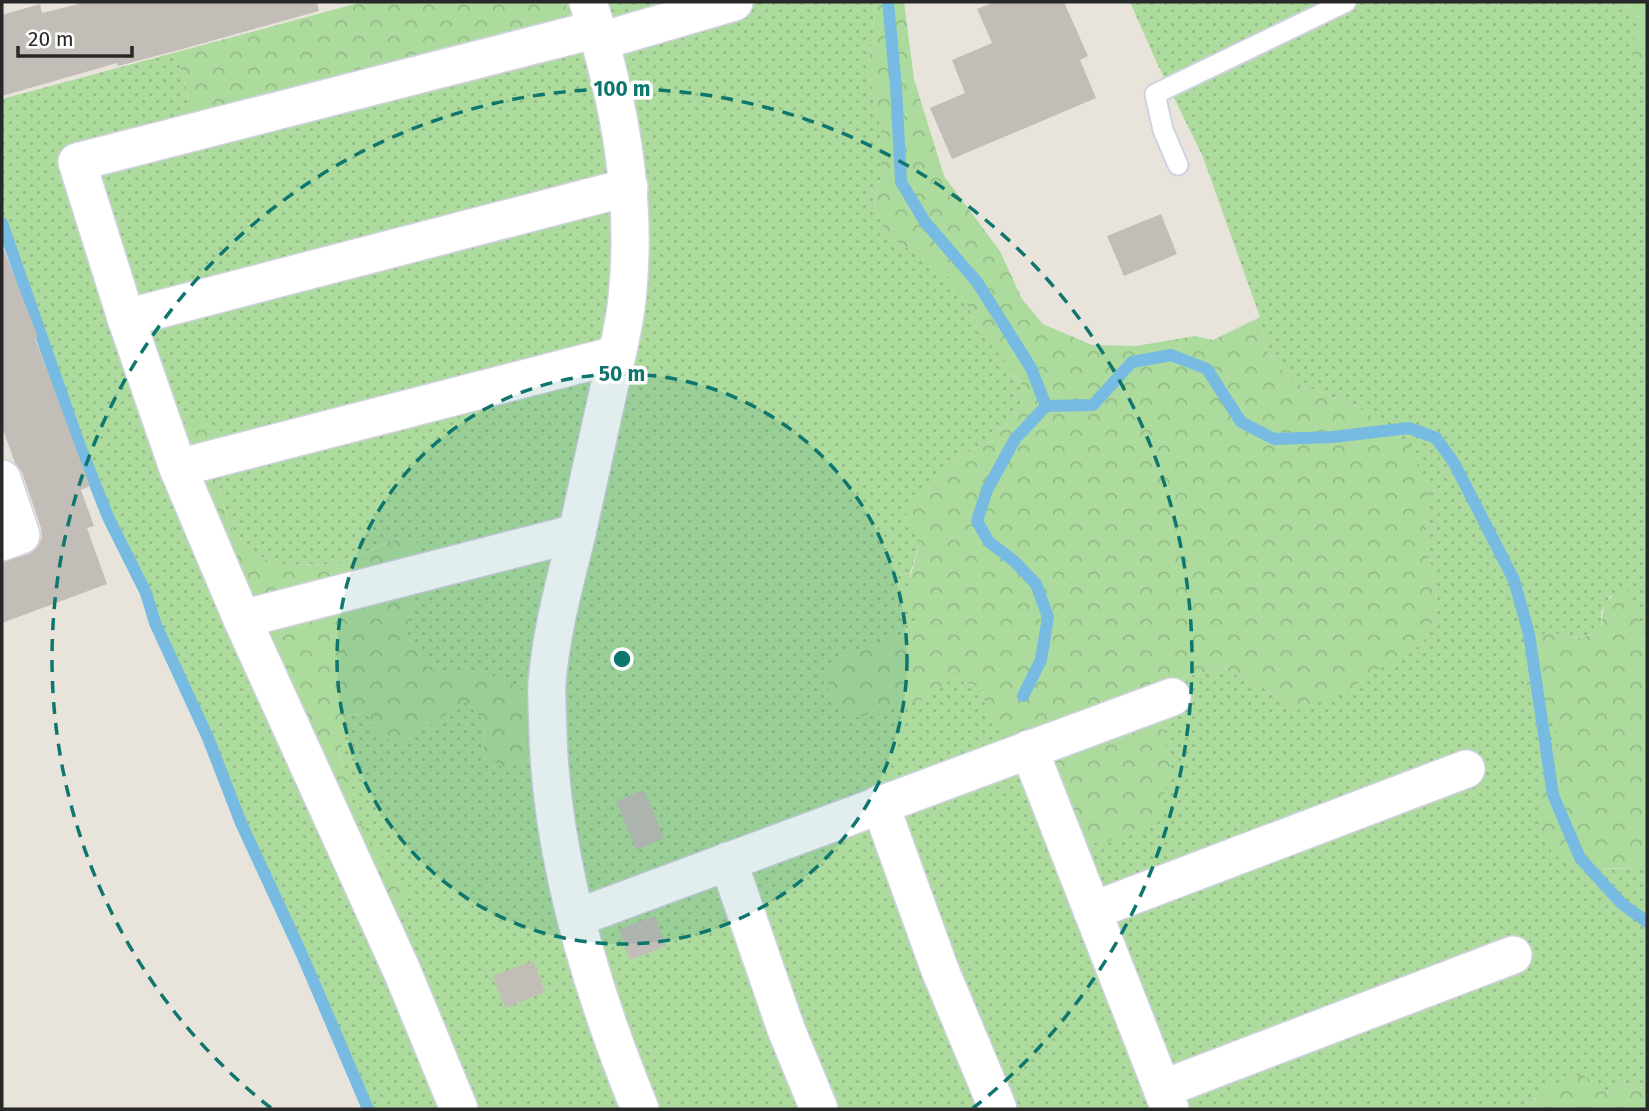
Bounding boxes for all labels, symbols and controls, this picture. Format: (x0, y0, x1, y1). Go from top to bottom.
scale bar (18, 14, 131, 58)
text: 20 m (28, 26, 74, 52)
text: 100 m (593, 76, 651, 102)
text: 50 m (599, 361, 645, 387)
centre of rings (610, 647, 634, 671)

